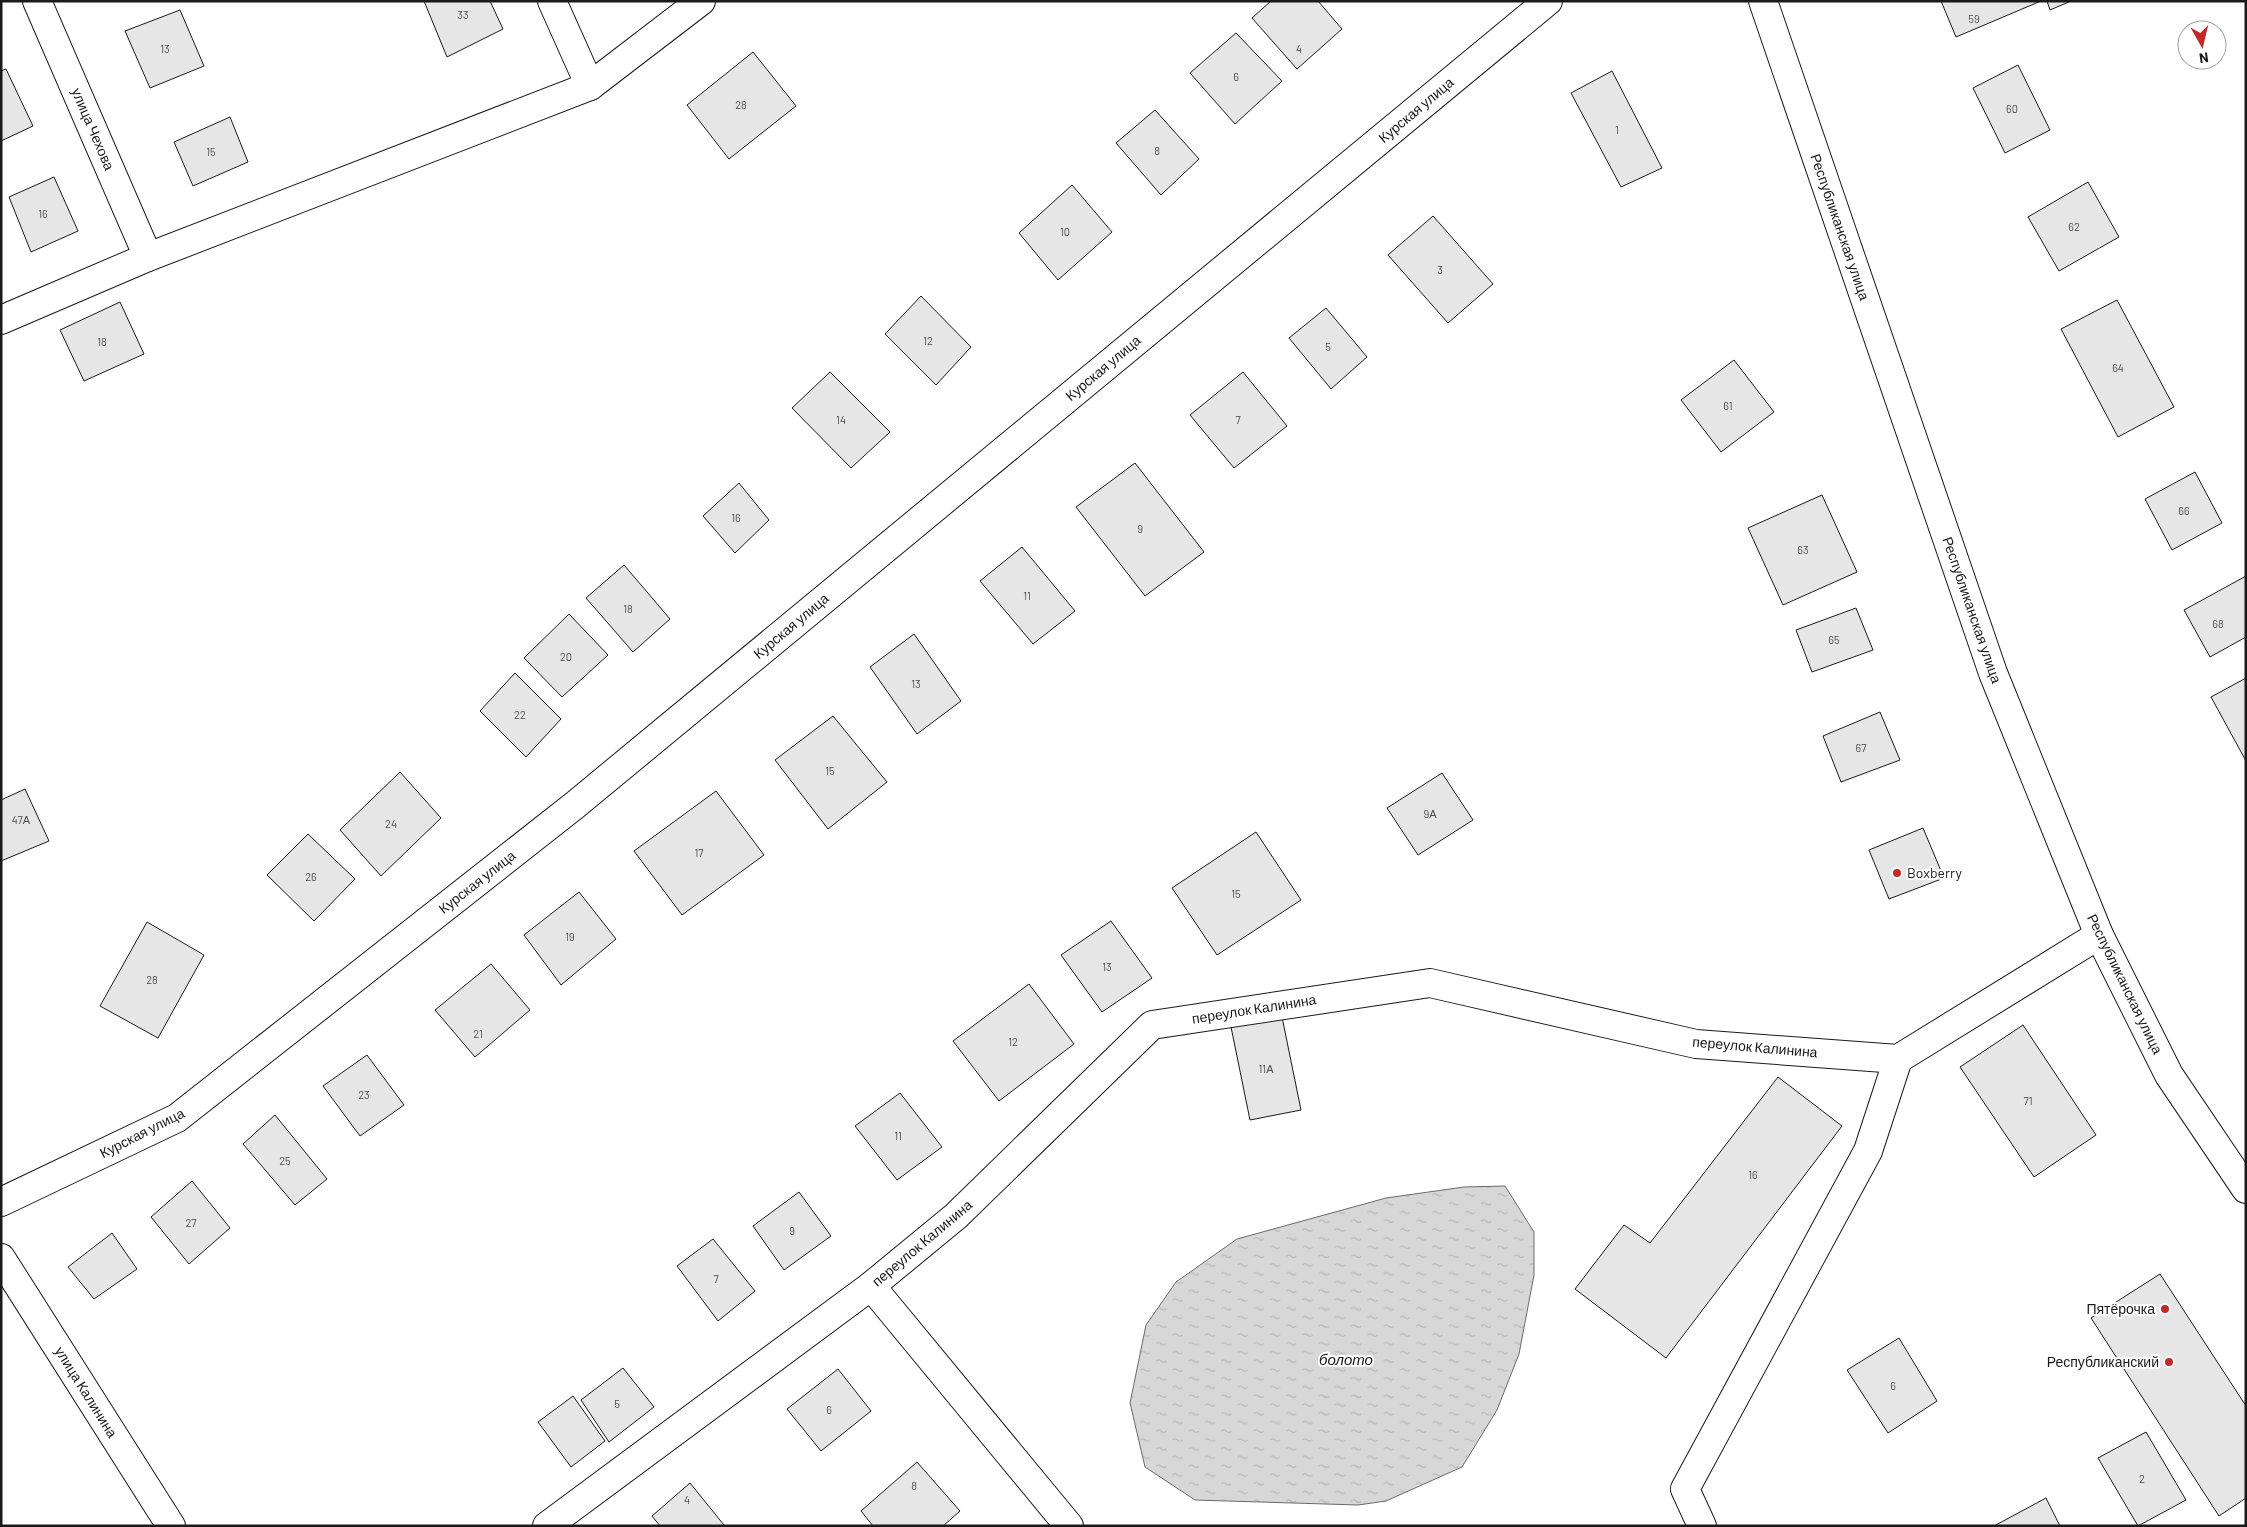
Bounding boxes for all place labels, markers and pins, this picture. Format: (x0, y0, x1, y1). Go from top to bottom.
place label: Boxberry (1907, 864, 1963, 881)
marker: Boxberry (1891, 867, 1903, 879)
place label: Пятёрочка (2086, 1300, 2155, 1317)
marker: Пятёрочка (2159, 1303, 2171, 1315)
place label: Республиканский (2047, 1353, 2159, 1370)
marker: Республиканский (2163, 1356, 2175, 1368)

